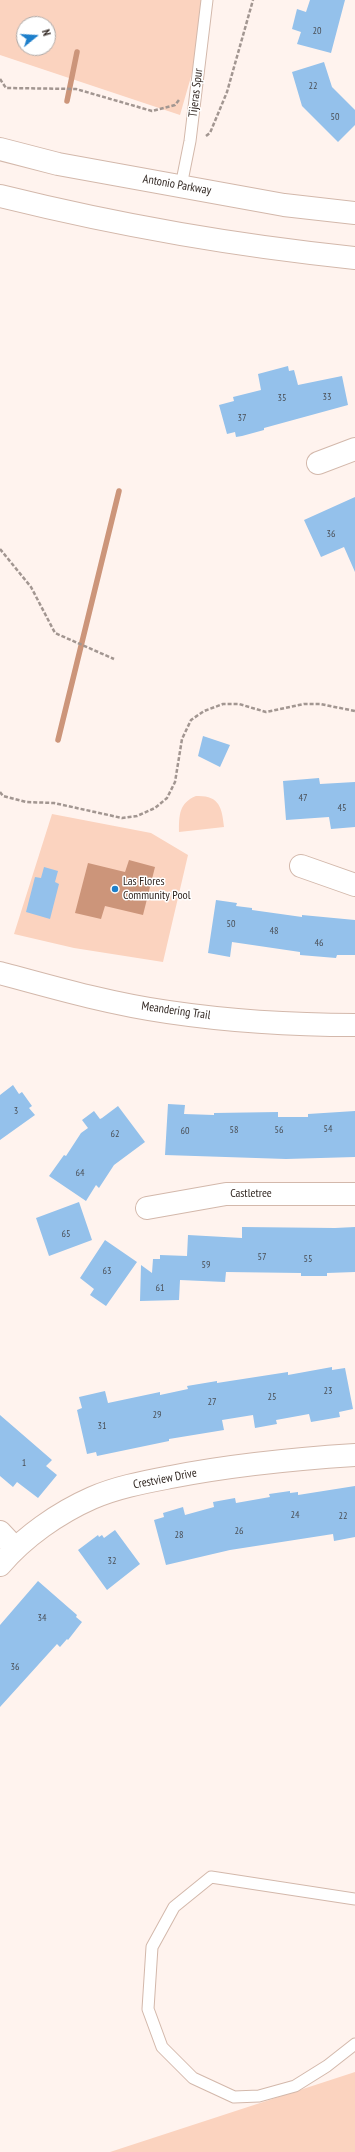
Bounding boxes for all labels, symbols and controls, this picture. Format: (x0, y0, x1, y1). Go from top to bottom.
north arrow (16, 16, 56, 56)
house number: 20 (313, 25, 321, 37)
text: N (39, 28, 54, 38)
street label: Tijeras Spur (186, 68, 206, 118)
house number: 22 (309, 80, 317, 92)
house number: 50 (331, 111, 339, 123)
street label: Antonio Parkway (142, 172, 212, 198)
house number: 33 (323, 391, 331, 403)
house number: 35 (278, 392, 286, 404)
house number: 37 (238, 412, 246, 424)
house number: 36 (327, 528, 335, 540)
house number: 47 (299, 792, 307, 804)
house number: 45 (338, 802, 346, 814)
place label: Las Flores Community Pool (123, 875, 191, 903)
marker: Las Flores Community Pool (110, 884, 120, 894)
house number: 50 (227, 918, 235, 930)
house number: 48 (270, 925, 278, 937)
house number: 46 (315, 937, 323, 949)
street label: Meandering Trail (141, 999, 211, 1023)
house number: 3 (14, 1105, 18, 1117)
house number: 54 (324, 1123, 332, 1135)
house number: 58 (230, 1124, 238, 1136)
house number: 56 (275, 1124, 283, 1136)
house number: 60 (181, 1125, 189, 1137)
house number: 62 (111, 1128, 119, 1140)
house number: 64 (76, 1167, 84, 1179)
street label: Castletree (230, 1187, 272, 1201)
house number: 65 (62, 1228, 70, 1240)
house number: 57 (258, 1251, 266, 1263)
house number: 55 (304, 1253, 312, 1265)
house number: 59 (202, 1259, 210, 1271)
house number: 63 (103, 1265, 111, 1277)
house number: 61 (156, 1282, 164, 1294)
house number: 23 (324, 1385, 332, 1397)
house number: 25 (268, 1391, 276, 1403)
house number: 27 (208, 1396, 216, 1408)
house number: 29 (153, 1409, 161, 1421)
house number: 31 (98, 1420, 106, 1432)
house number: 1 (22, 1457, 26, 1469)
street label: Crestview Drive (132, 1466, 198, 1492)
house number: 24 (291, 1509, 299, 1521)
house number: 22 (339, 1510, 347, 1522)
house number: 26 (235, 1525, 243, 1537)
house number: 28 (175, 1529, 183, 1541)
house number: 32 (108, 1555, 116, 1567)
house number: 34 (38, 1612, 46, 1624)
house number: 36 (11, 1661, 19, 1673)

